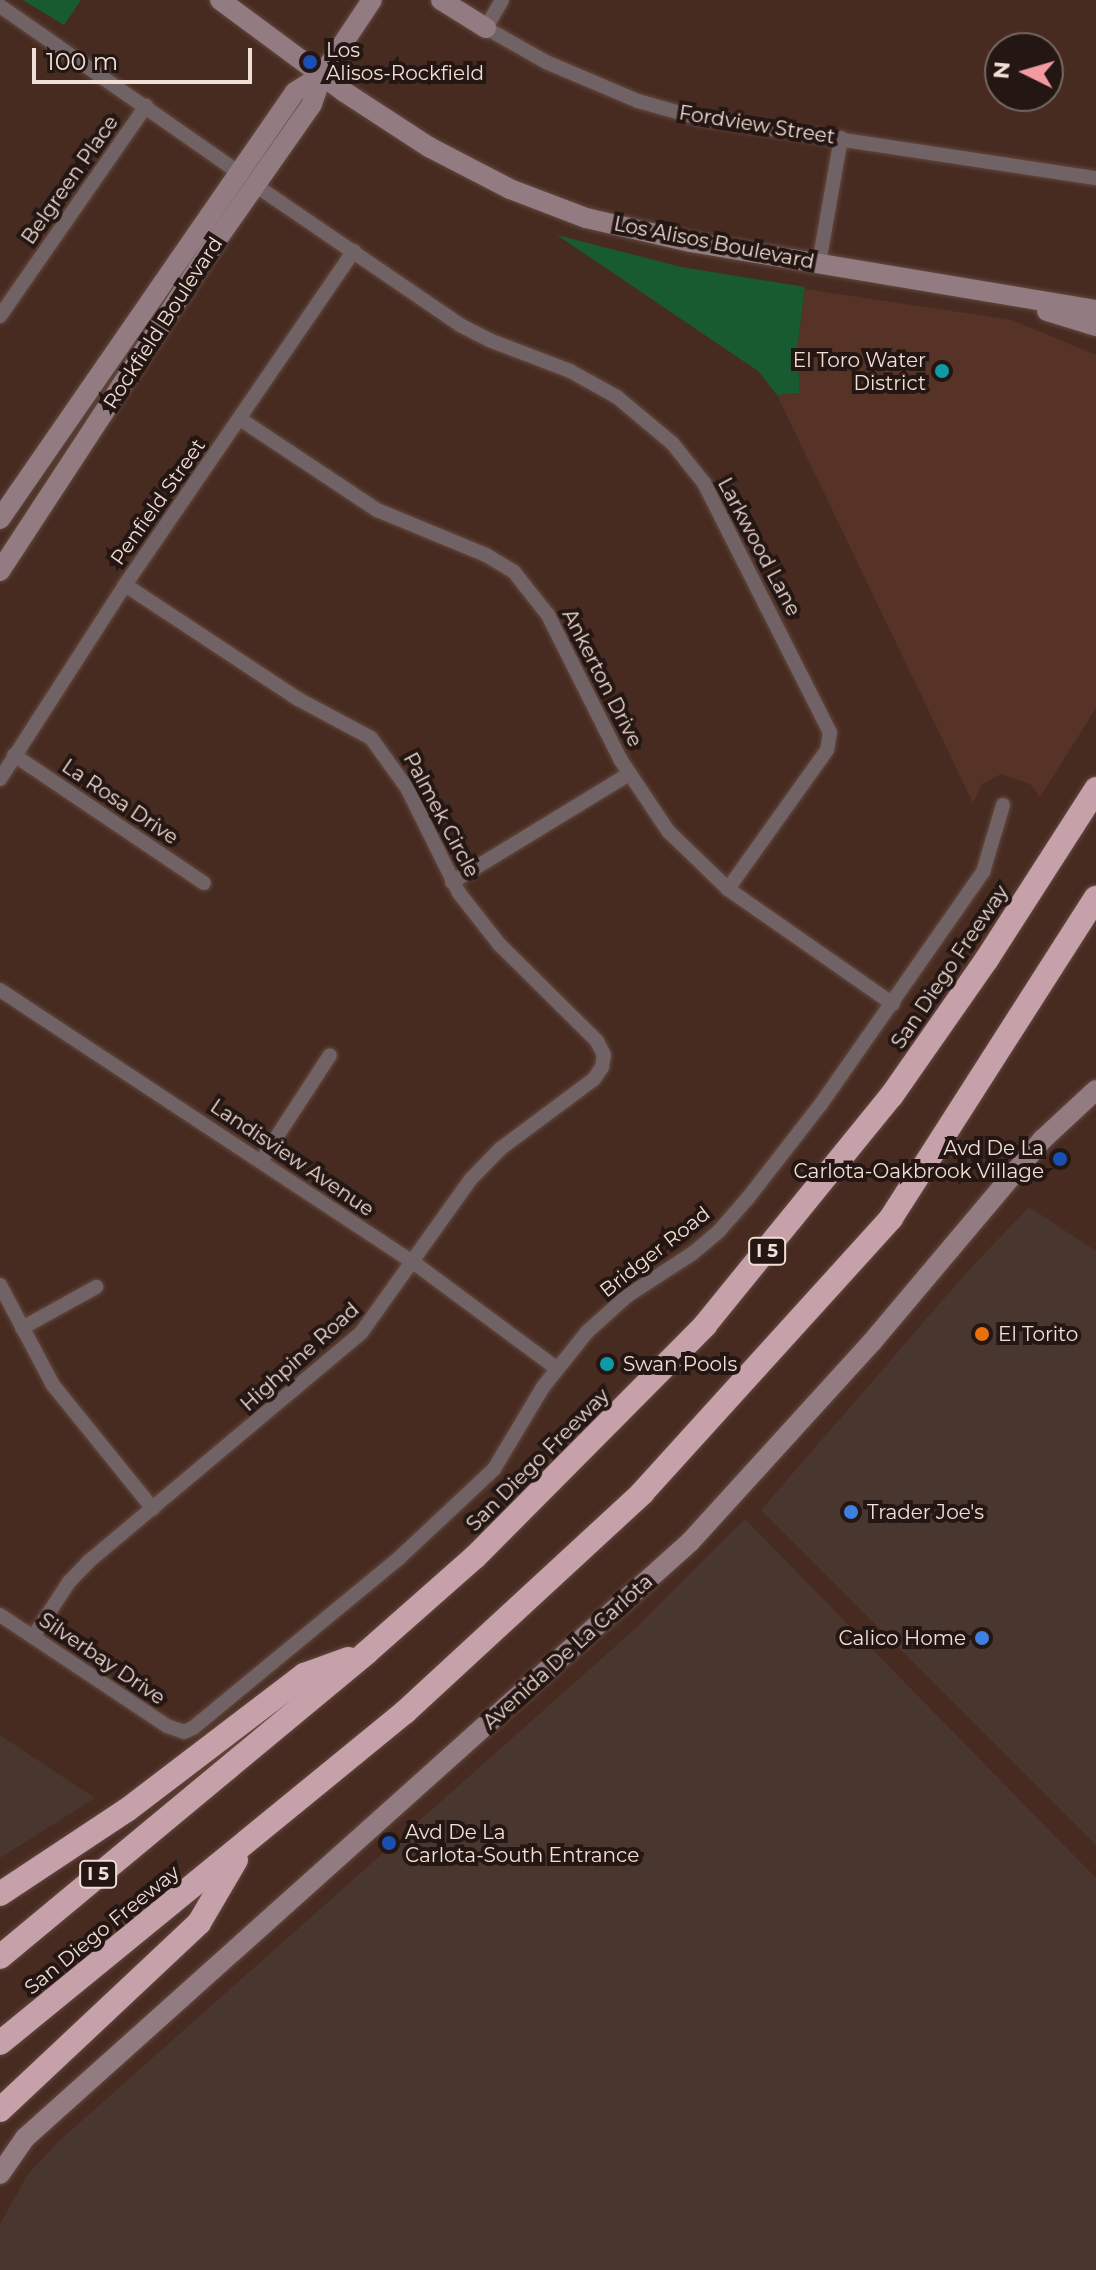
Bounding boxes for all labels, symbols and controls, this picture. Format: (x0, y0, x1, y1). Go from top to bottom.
scale bar (36, 32, 256, 82)
north arrow (984, 32, 1064, 112)
place label: Los Alisos-Rockfield (326, 38, 484, 85)
text: 100 m (46, 47, 118, 76)
marker: Los Alisos-Rockfield (301, 53, 319, 71)
text: N (987, 60, 1016, 80)
street label: Fordview Street (677, 101, 837, 149)
street label: Belgreen Place (17, 111, 123, 249)
street label: Los Alisos Boulevard (612, 212, 816, 274)
street label: Rockfield Boulevard (98, 232, 228, 414)
place label: El Toro Water District (793, 348, 926, 395)
marker: El Toro Water District (933, 362, 951, 380)
street label: Penfield Street (106, 434, 210, 570)
street label: Larkwood Lane (712, 474, 806, 620)
street label: Ankerton Drive (557, 605, 647, 751)
street label: Palmek Circle (398, 749, 484, 881)
street label: La Rosa Drive (57, 754, 183, 850)
street label: San Diego Freeway (886, 881, 1014, 1053)
street label: Landisview Avenue (206, 1094, 378, 1222)
place label: Avd De La Carlota-Oakbrook Village (794, 1136, 1044, 1183)
marker: Avd De La Carlota-Oakbrook Village (1051, 1150, 1069, 1168)
street label: Bridger Road (595, 1202, 715, 1302)
road number: I 5 (747, 1237, 787, 1265)
street label: Highpine Road (236, 1298, 364, 1416)
place label: El Torito (998, 1322, 1078, 1346)
marker: El Torito (973, 1325, 991, 1343)
place label: Swan Pools (623, 1352, 737, 1376)
marker: Swan Pools (598, 1355, 616, 1373)
street label: San Diego Freeway (462, 1384, 614, 1536)
place label: Trader Joe's (867, 1500, 984, 1524)
marker: Trader Joe's (842, 1503, 860, 1521)
street label: Avenida De La Carlota (478, 1570, 658, 1734)
street label: Silverbay Drive (34, 1608, 170, 1710)
place label: Calico Home (838, 1626, 966, 1650)
marker: Calico Home (973, 1629, 991, 1647)
place label: Avd De La Carlota-South Entrance (405, 1820, 639, 1867)
marker: Avd De La Carlota-South Entrance (380, 1834, 398, 1852)
street label: San Diego Freeway (20, 1860, 184, 2000)
road number: I 5 (78, 1860, 118, 1888)

